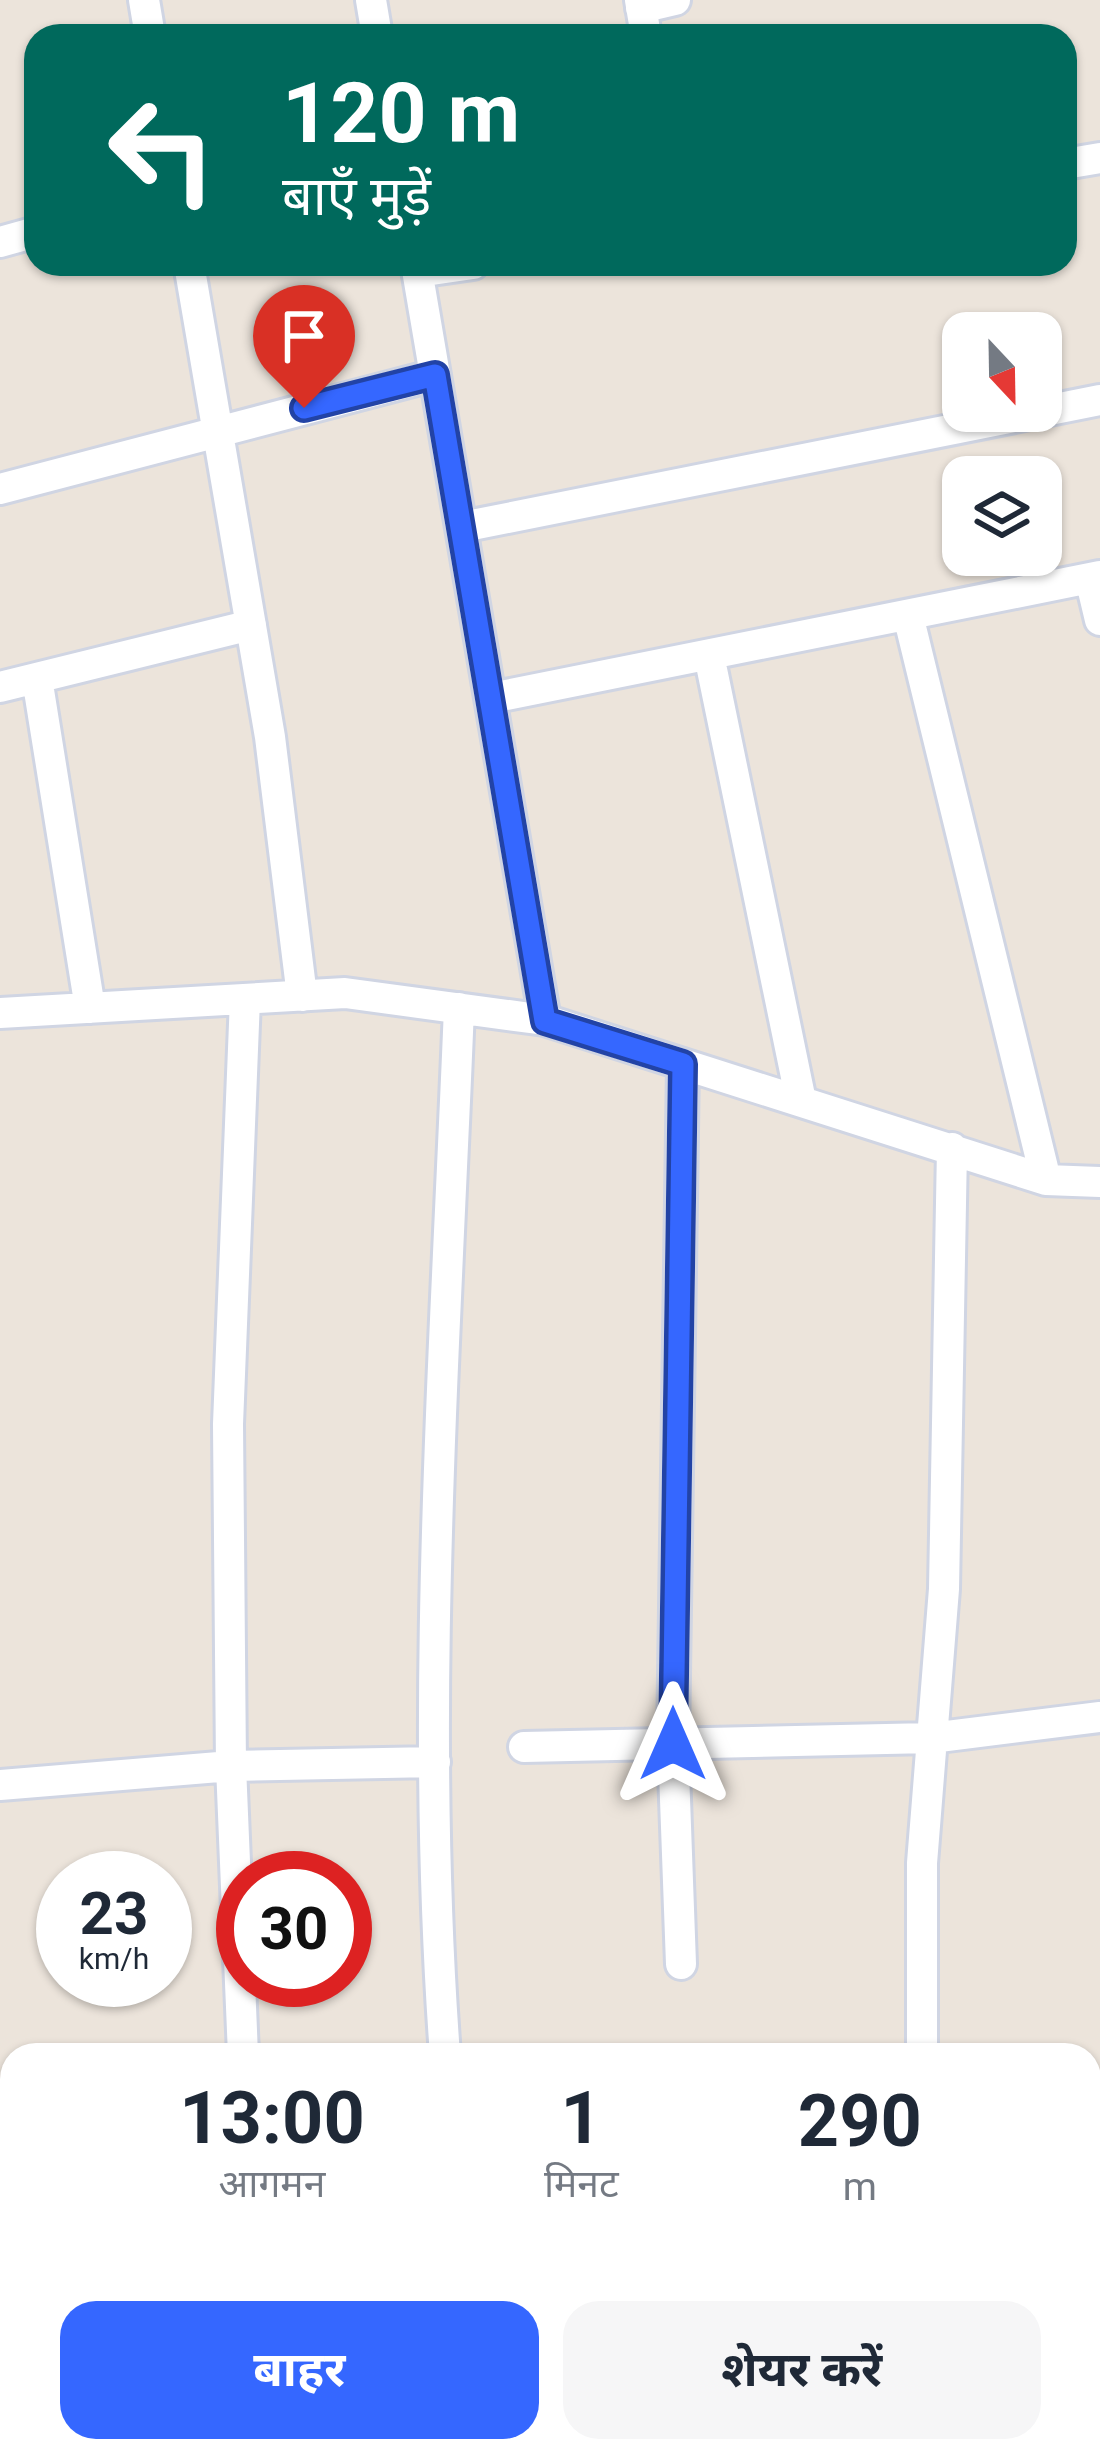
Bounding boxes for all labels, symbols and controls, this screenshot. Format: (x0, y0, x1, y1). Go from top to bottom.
text: 120 m (282, 64, 520, 163)
icon: left (84, 72, 240, 228)
text: बाएँ मुड़ें (282, 165, 431, 228)
pin (253, 285, 355, 408)
icon: arrive (271, 303, 337, 369)
north arrow (942, 312, 1062, 432)
map controls (942, 312, 1062, 576)
button: layers (942, 456, 1062, 576)
position arrow (610, 1681, 736, 1807)
speed limit sign: 30 (216, 1851, 372, 2007)
text: 23 (80, 1878, 148, 1949)
text: km/h (79, 1941, 149, 1976)
text: 13:00 (179, 2076, 365, 2161)
text: 1 (561, 2076, 602, 2161)
text: 290 (798, 2079, 922, 2164)
text: आगमन (219, 2161, 325, 2207)
text: मिनट (544, 2161, 619, 2207)
text: m (843, 2164, 877, 2210)
button: बाहर (60, 2301, 539, 2439)
button: शेयर करें (563, 2301, 1041, 2439)

